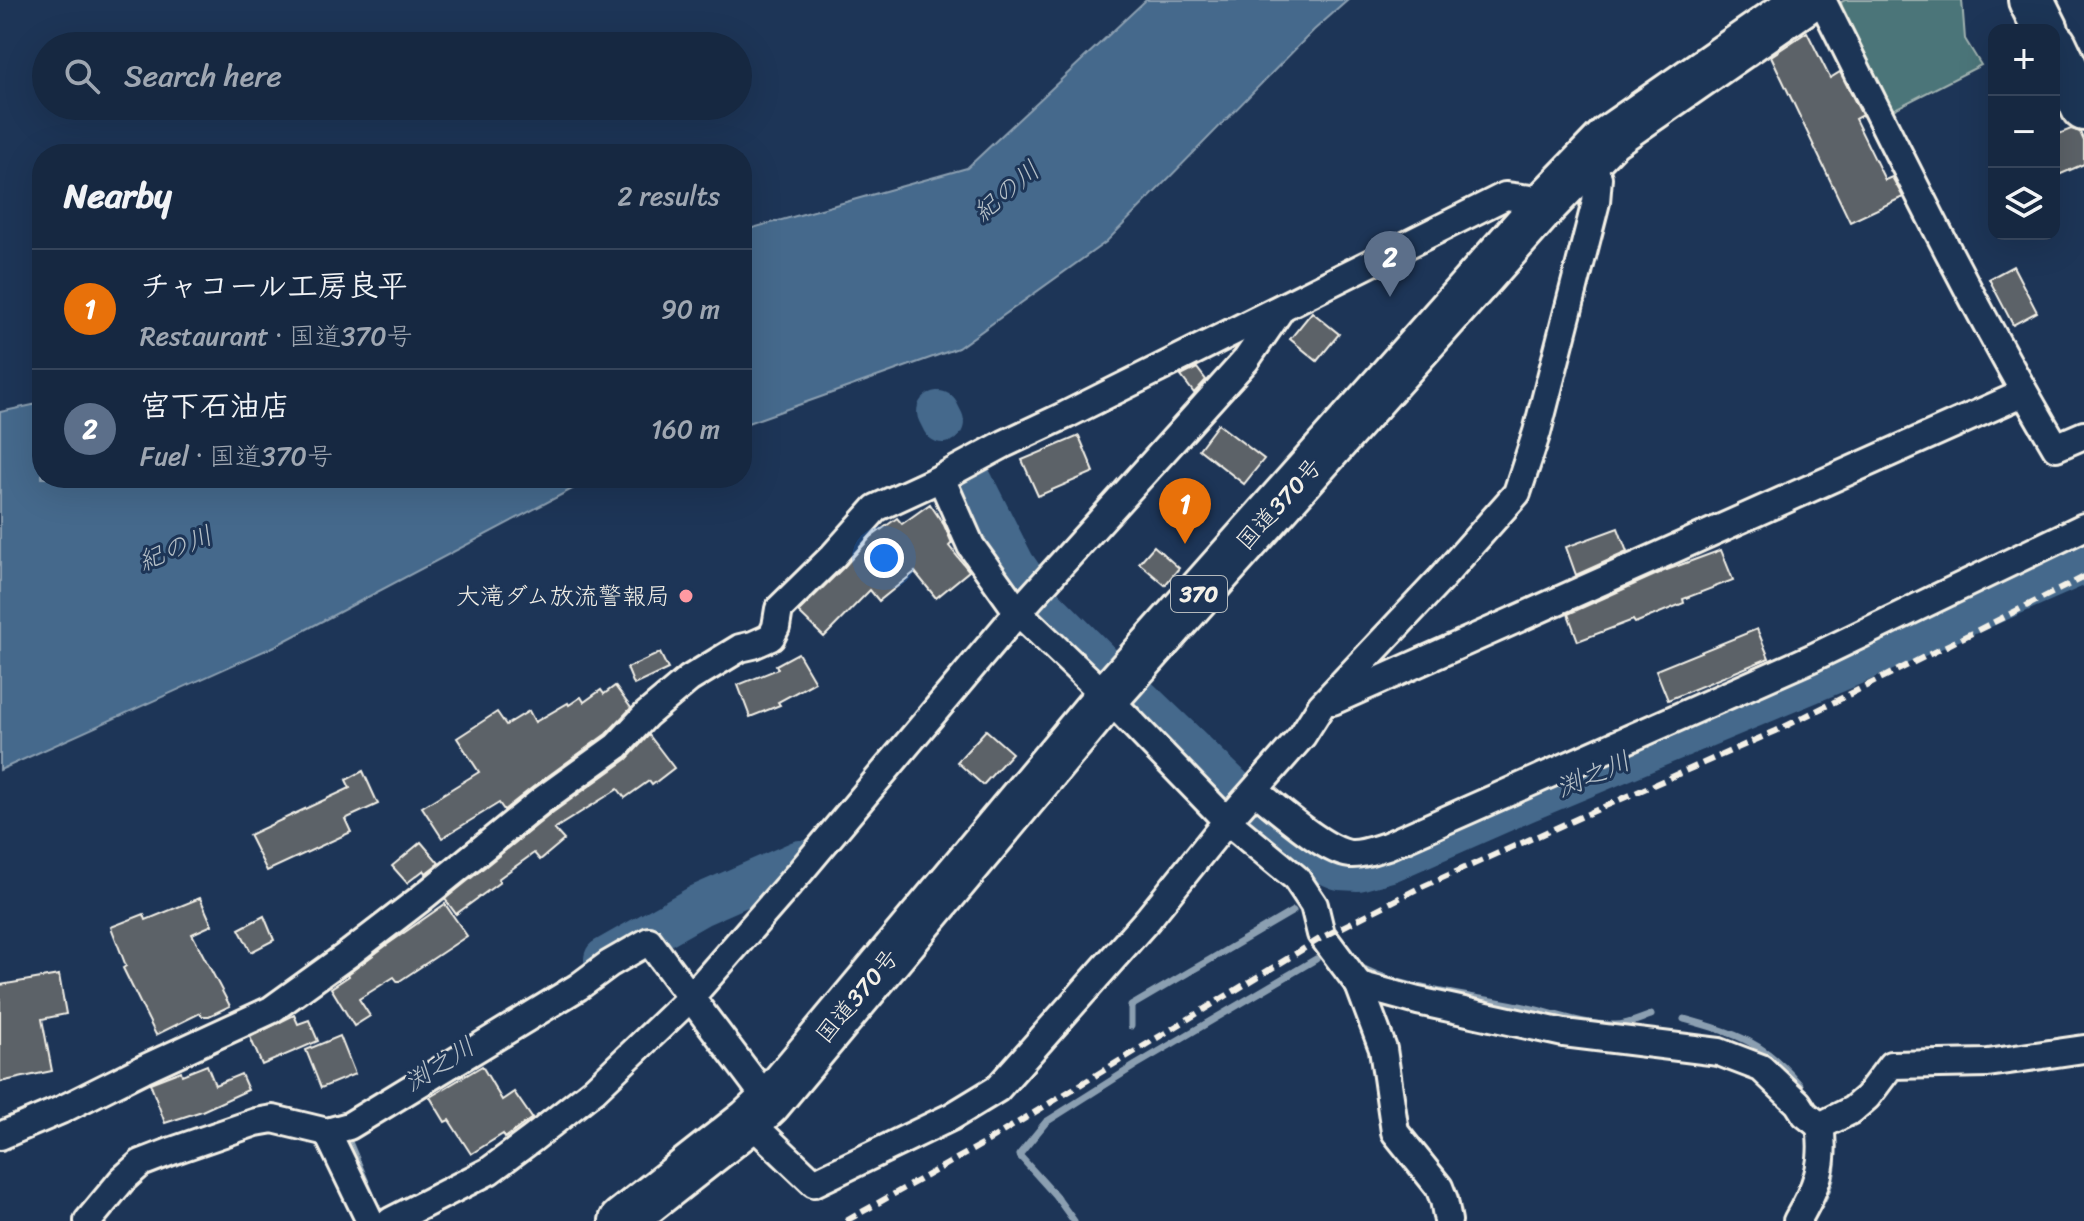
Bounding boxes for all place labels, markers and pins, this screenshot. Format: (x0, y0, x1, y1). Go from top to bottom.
pin: 2 (1364, 231, 1416, 297)
pin: 1 (1159, 478, 1211, 544)
place label: 大滝ダム放流警報局 (456, 575, 670, 617)
marker: 大滝ダム放流警報局 (677, 587, 695, 605)

